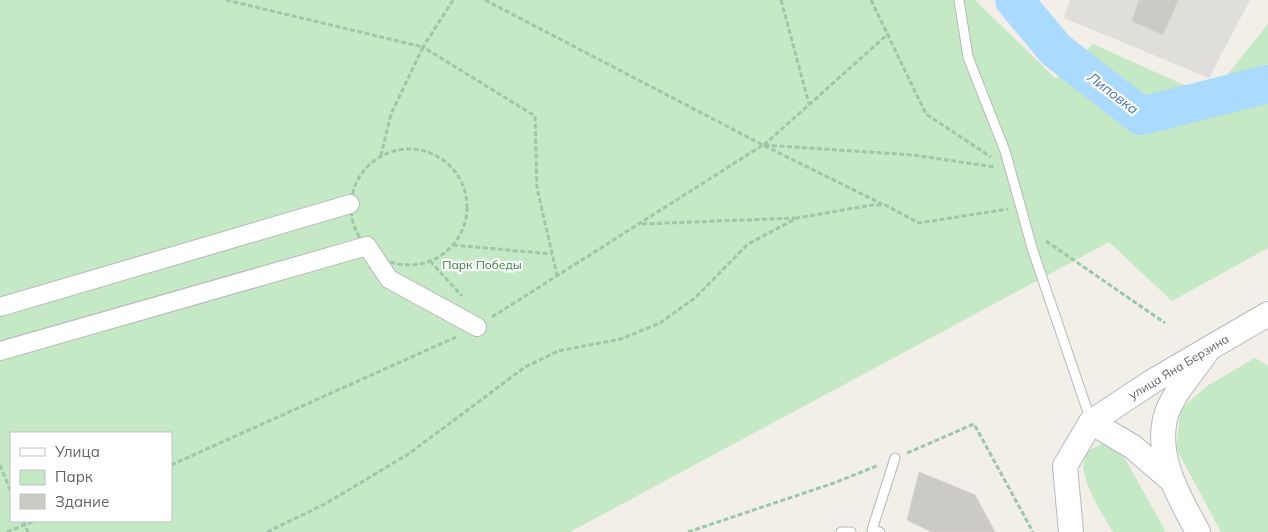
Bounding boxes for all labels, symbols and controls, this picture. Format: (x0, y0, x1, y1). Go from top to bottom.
water label: Липовка (1083, 67, 1142, 118)
park label: Парк Победы (442, 257, 522, 272)
street label: улица Яна Берзина (1126, 331, 1231, 402)
legend (10, 432, 172, 522)
text: Улица (54, 442, 100, 461)
text: Парк (55, 467, 94, 486)
text: Здание (55, 492, 109, 511)

